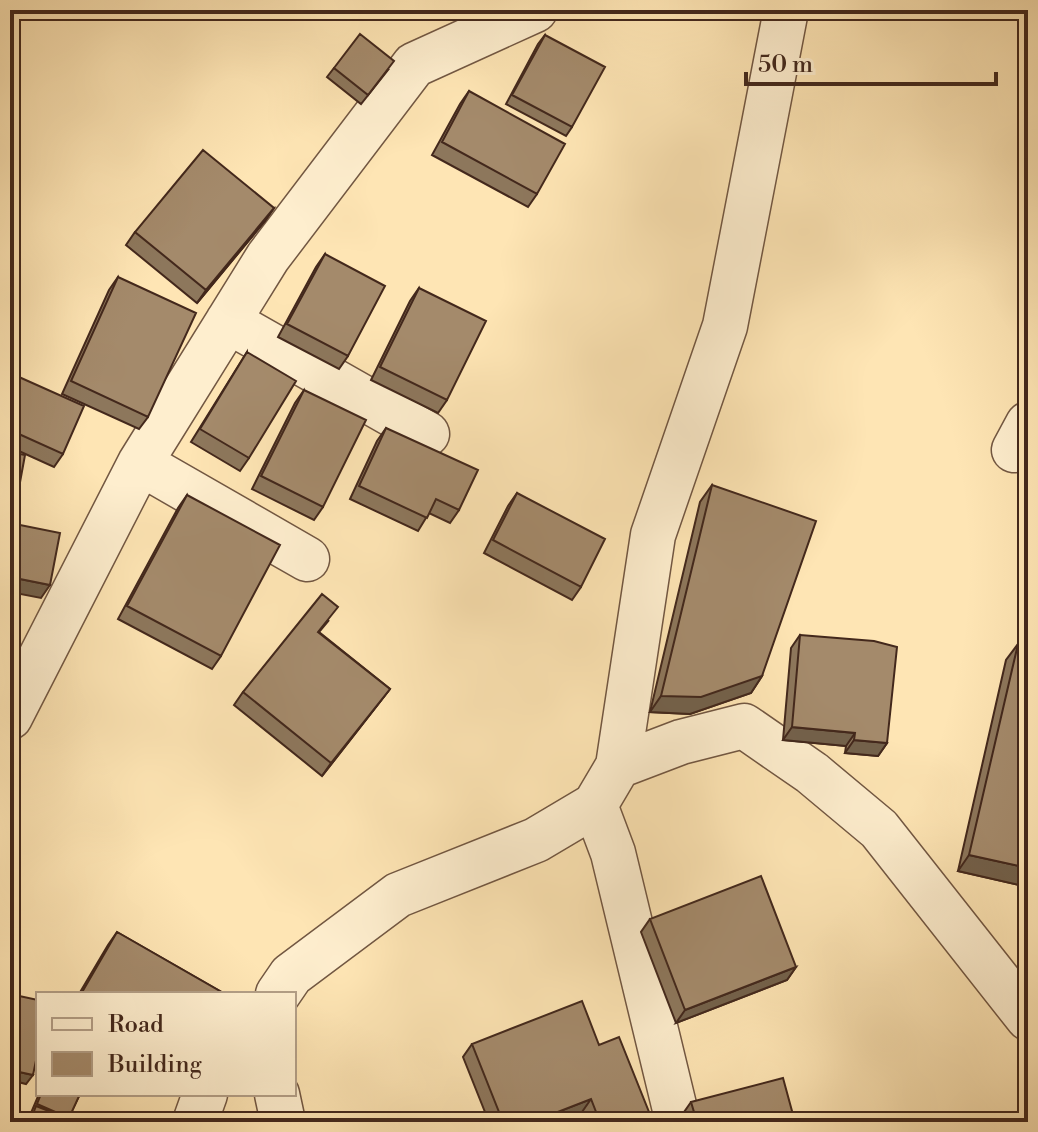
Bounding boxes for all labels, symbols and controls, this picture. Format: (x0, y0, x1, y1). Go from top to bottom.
scale bar (746, 36, 996, 86)
text: 50 m (758, 50, 813, 80)
legend (36, 992, 296, 1096)
text: Road (108, 1010, 164, 1040)
text: Building (107, 1050, 202, 1080)

